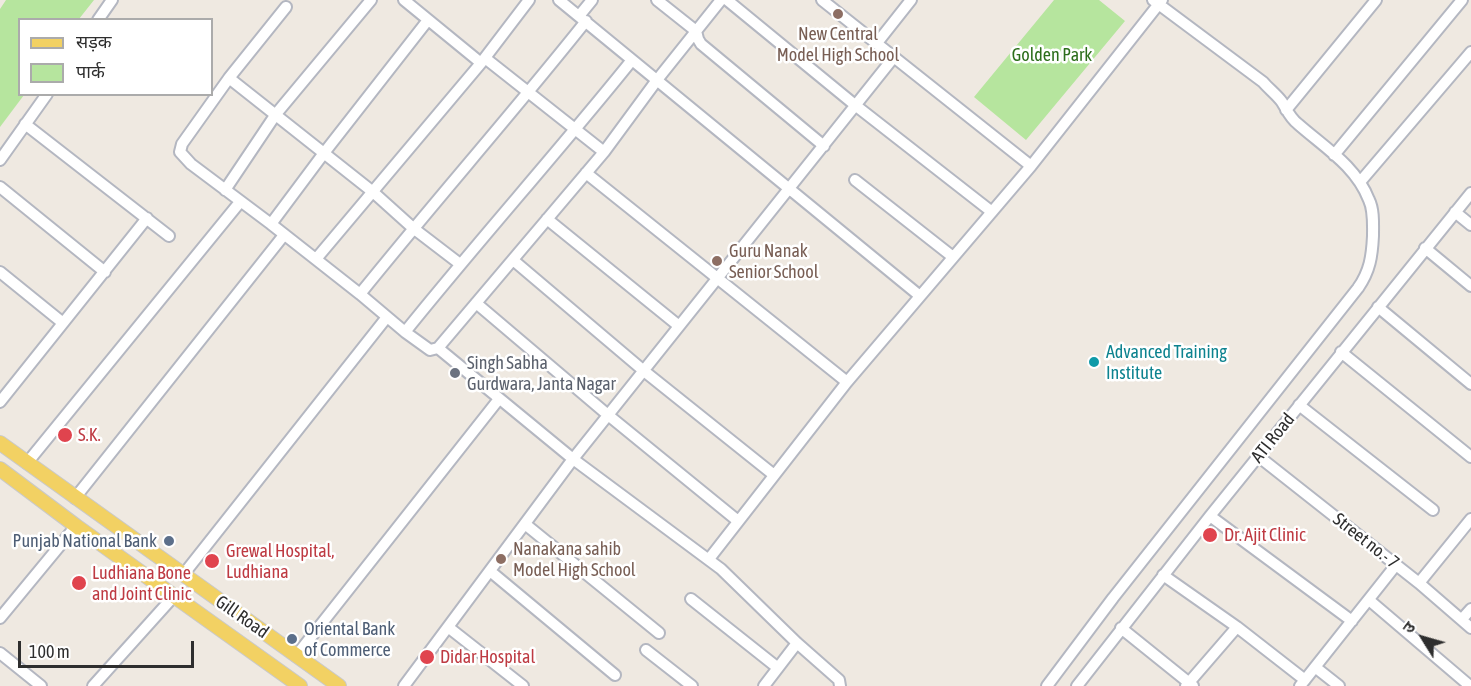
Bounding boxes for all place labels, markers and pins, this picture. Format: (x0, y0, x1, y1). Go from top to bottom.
marker: New Central Model High School (831, 7, 845, 21)
place label: New Central Model High School (777, 23, 899, 66)
place label: Guru Nanak Senior School (729, 240, 818, 282)
marker: Guru Nanak Senior School (710, 254, 724, 268)
place label: Advanced Training Institute (1106, 341, 1227, 384)
place label: Singh Sabha Gurdwara, Janta Nagar (467, 352, 616, 394)
marker: Advanced Training Institute (1087, 355, 1101, 369)
marker: Singh Sabha Gurdwara, Janta Nagar (448, 366, 462, 380)
place label: S.K. (78, 424, 101, 446)
marker: S.K. (56, 426, 74, 444)
place label: Dr. Ajit Clinic (1224, 524, 1306, 546)
marker: Dr. Ajit Clinic (1201, 526, 1219, 544)
place label: Punjab National Bank (13, 530, 157, 552)
marker: Punjab National Bank (162, 534, 176, 548)
place label: Nanakana sahib Model High School (513, 538, 636, 580)
place label: Grewal Hospital, Ludhiana (226, 540, 334, 582)
marker: Grewal Hospital, Ludhiana (203, 552, 221, 570)
marker: Nanakana sahib Model High School (494, 552, 508, 566)
place label: Ludhiana Bone and Joint Clinic (92, 562, 191, 604)
marker: Ludhiana Bone and Joint Clinic (70, 574, 88, 592)
place label: Oriental Bank of Commerce (304, 618, 395, 660)
marker: Oriental Bank of Commerce (285, 632, 299, 646)
place label: Didar Hospital (440, 646, 535, 668)
marker: Didar Hospital (418, 648, 436, 666)

